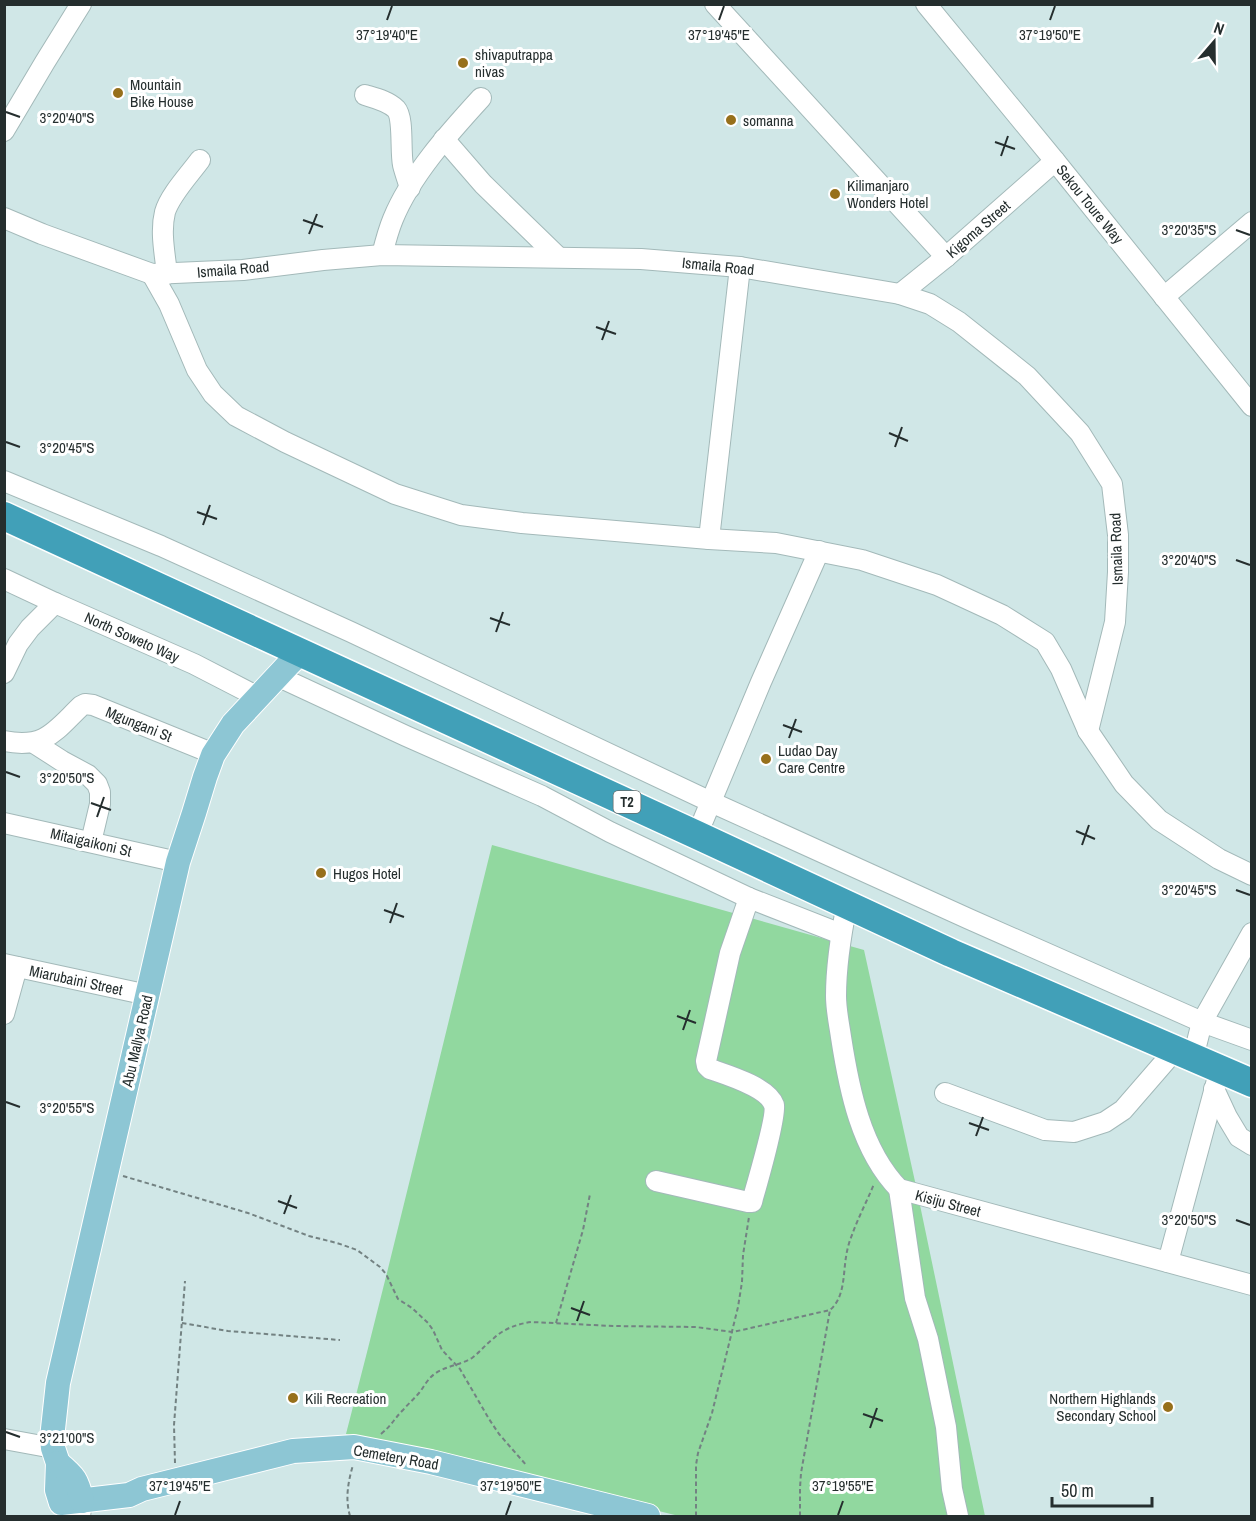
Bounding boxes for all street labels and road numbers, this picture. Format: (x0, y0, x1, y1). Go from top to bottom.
street label: Sekou Toure Way (1051, 160, 1129, 249)
street label: Kigoma Street (941, 195, 1015, 263)
street label: Ismaila Road (681, 252, 755, 280)
street label: Ismaila Road (196, 255, 270, 283)
street label: Ismaila Road (1104, 512, 1128, 586)
street label: North Soweto Way (81, 607, 184, 668)
street label: Mgungani St (103, 701, 176, 747)
road number: T2 (614, 791, 640, 813)
street label: Mitaigaikoni St (48, 822, 134, 862)
street label: Miarubaini Street (27, 960, 125, 1000)
street label: Abu Mallya Road (116, 993, 158, 1090)
street label: Kisiju Street (913, 1184, 984, 1222)
street label: Cemetery Road (352, 1439, 440, 1475)

